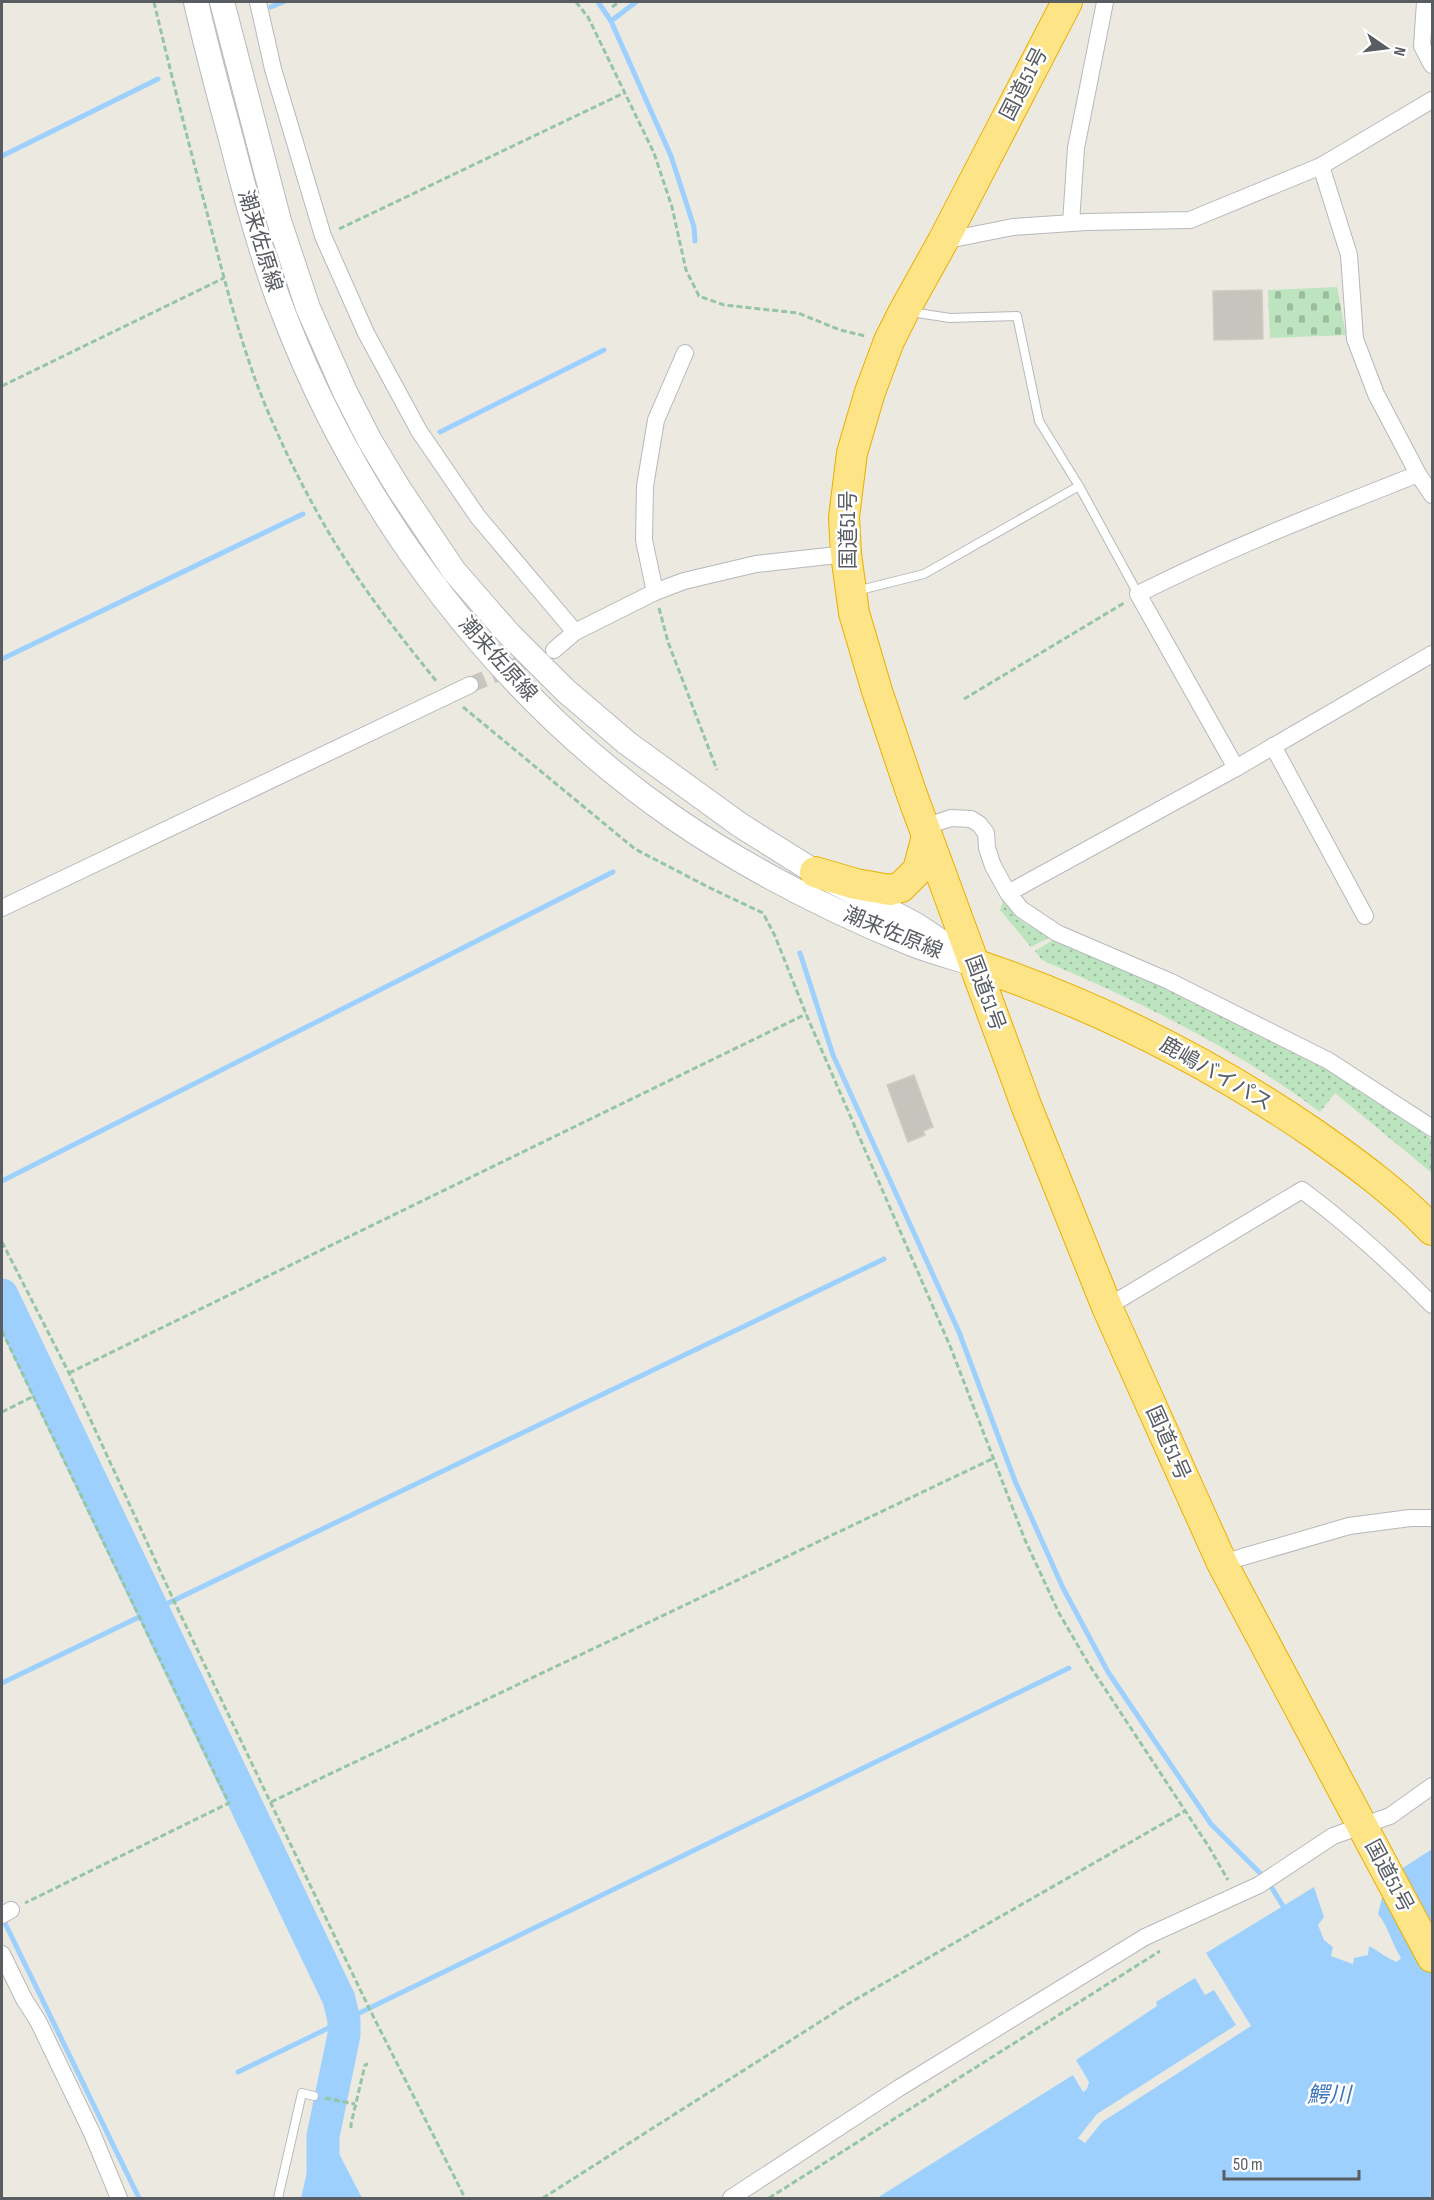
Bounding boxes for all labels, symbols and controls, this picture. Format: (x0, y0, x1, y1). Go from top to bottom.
north arrow (1356, 18, 1416, 78)
street label: 国道51号 (995, 43, 1053, 125)
text: N (1389, 45, 1409, 58)
street label: 潮来佐原線 (233, 187, 287, 295)
street label: 国道51号 (836, 491, 861, 569)
street label: 潮来佐原線 (454, 612, 542, 706)
street label: 潮来佐原線 (840, 902, 946, 964)
street label: 国道51号 (960, 952, 1010, 1034)
street label: 鹿嶋バイパス (1155, 1032, 1277, 1116)
street label: 国道51号 (1141, 1402, 1195, 1484)
street label: 国道51号 (1359, 1835, 1419, 1917)
water label: 鰐川 (1307, 2082, 1353, 2109)
scale bar (1224, 2143, 1359, 2181)
text: 50 m (1233, 2154, 1263, 2175)

